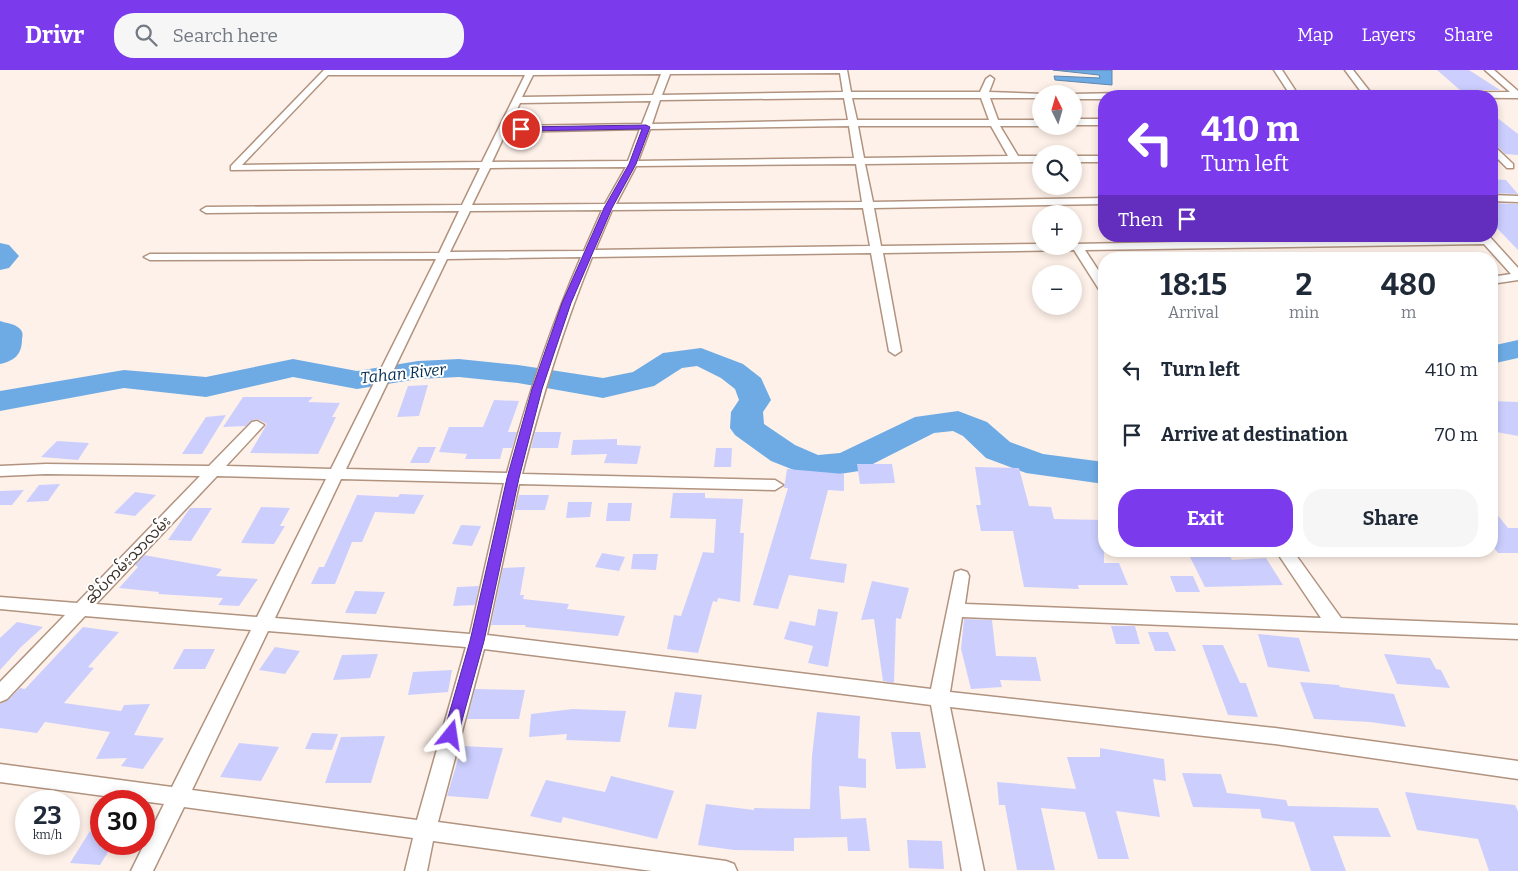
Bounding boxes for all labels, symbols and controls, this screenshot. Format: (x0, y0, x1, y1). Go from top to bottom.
search box (114, 13, 464, 58)
text: Drivr (25, 21, 84, 49)
icon: search (132, 21, 160, 49)
text: Search here (172, 24, 278, 47)
text: Map (1297, 24, 1333, 46)
text: Layers (1361, 24, 1416, 46)
text: Share (1444, 24, 1493, 46)
north arrow (1032, 85, 1082, 135)
map controls (1032, 85, 1082, 315)
pin (500, 108, 542, 150)
text: 410 m (1201, 108, 1299, 150)
icon: left (1118, 110, 1183, 175)
icon: arrive (507, 115, 535, 143)
button: search (1032, 145, 1082, 195)
text: Turn left (1201, 150, 1289, 177)
button: + (1032, 205, 1082, 255)
icon: arrive (1173, 205, 1201, 233)
text: Then (1118, 208, 1163, 231)
button: − (1032, 265, 1082, 315)
text: 18:15 (1160, 267, 1227, 303)
text: 2 (1296, 267, 1312, 303)
text: 480 (1381, 267, 1436, 303)
text: Arrival (1168, 303, 1219, 322)
text: min (1289, 303, 1319, 322)
text: m (1401, 303, 1416, 322)
icon: left (1118, 356, 1146, 384)
text: Turn left (1161, 358, 1240, 381)
text: 410 m (1425, 358, 1478, 381)
water label: Tahan River (359, 359, 448, 387)
icon: arrive (1118, 421, 1146, 449)
text: Arrive at destination (1161, 423, 1348, 446)
text: 70 m (1435, 423, 1478, 446)
button: Exit (1118, 489, 1293, 547)
button: Share (1303, 489, 1478, 547)
street label: ဆိပ်ကမ်းသာလမ်း (81, 512, 174, 608)
position arrow (424, 708, 476, 760)
speed limit sign: 30 (90, 790, 155, 855)
text: 23 (33, 801, 62, 831)
text: km/h (33, 828, 62, 842)

